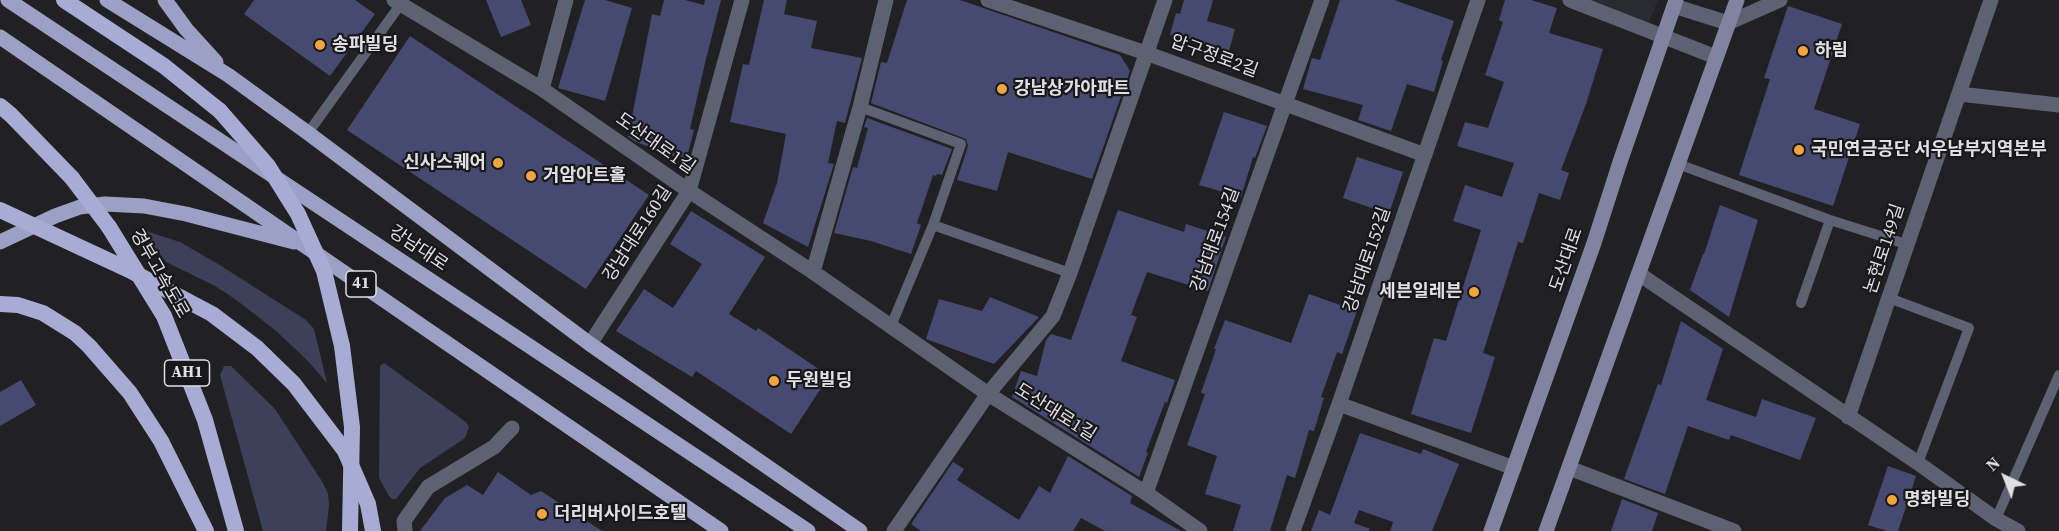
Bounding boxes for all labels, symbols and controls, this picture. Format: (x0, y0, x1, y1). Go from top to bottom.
street label: 압구정로2길 (1167, 31, 1261, 83)
place label: 송파빌딩 (332, 34, 398, 56)
marker: 송파빌딩 (313, 38, 327, 52)
place label: 하림 (1815, 40, 1848, 62)
marker: 하림 (1796, 44, 1810, 58)
place label: 강남상가아파트 (1014, 78, 1130, 100)
marker: 강남상가아파트 (995, 82, 1009, 96)
street label: 도산대로1길 (611, 109, 699, 179)
place label: 국민연금공단 서우남부지역본부 (1811, 139, 2047, 161)
marker: 국민연금공단 서우남부지역본부 (1792, 143, 1806, 157)
place label: 신사스퀘어 (403, 152, 486, 174)
marker: 신사스퀘어 (491, 156, 505, 170)
place label: 거암아트홀 (543, 165, 626, 187)
marker: 거암아트홀 (524, 169, 538, 183)
street label: 강남대로160길 (599, 182, 677, 286)
street label: 강남대로154길 (1187, 185, 1245, 295)
street label: 논현로149길 (1860, 201, 1910, 297)
street label: 강남대로152길 (1340, 205, 1396, 315)
street label: 강남대로 (385, 222, 451, 276)
street label: 도산대로 (1546, 225, 1588, 295)
street label: 경부고속도로 (125, 226, 193, 322)
road number: 41 (346, 271, 376, 297)
place label: 세븐일레븐 (1379, 281, 1462, 303)
marker: 세븐일레븐 (1467, 285, 1481, 299)
road number: AH1 (164, 360, 210, 386)
place label: 두원빌딩 (786, 370, 852, 392)
marker: 두원빌딩 (767, 374, 781, 388)
street label: 도산대로1길 (1010, 380, 1100, 446)
north arrow (1975, 447, 2035, 507)
text: N (1981, 452, 2004, 476)
place label: 명화빌딩 (1904, 489, 1970, 511)
marker: 명화빌딩 (1885, 493, 1899, 507)
place label: 더리버사이드호텔 (554, 503, 686, 525)
marker: 더리버사이드호텔 (535, 507, 549, 521)

